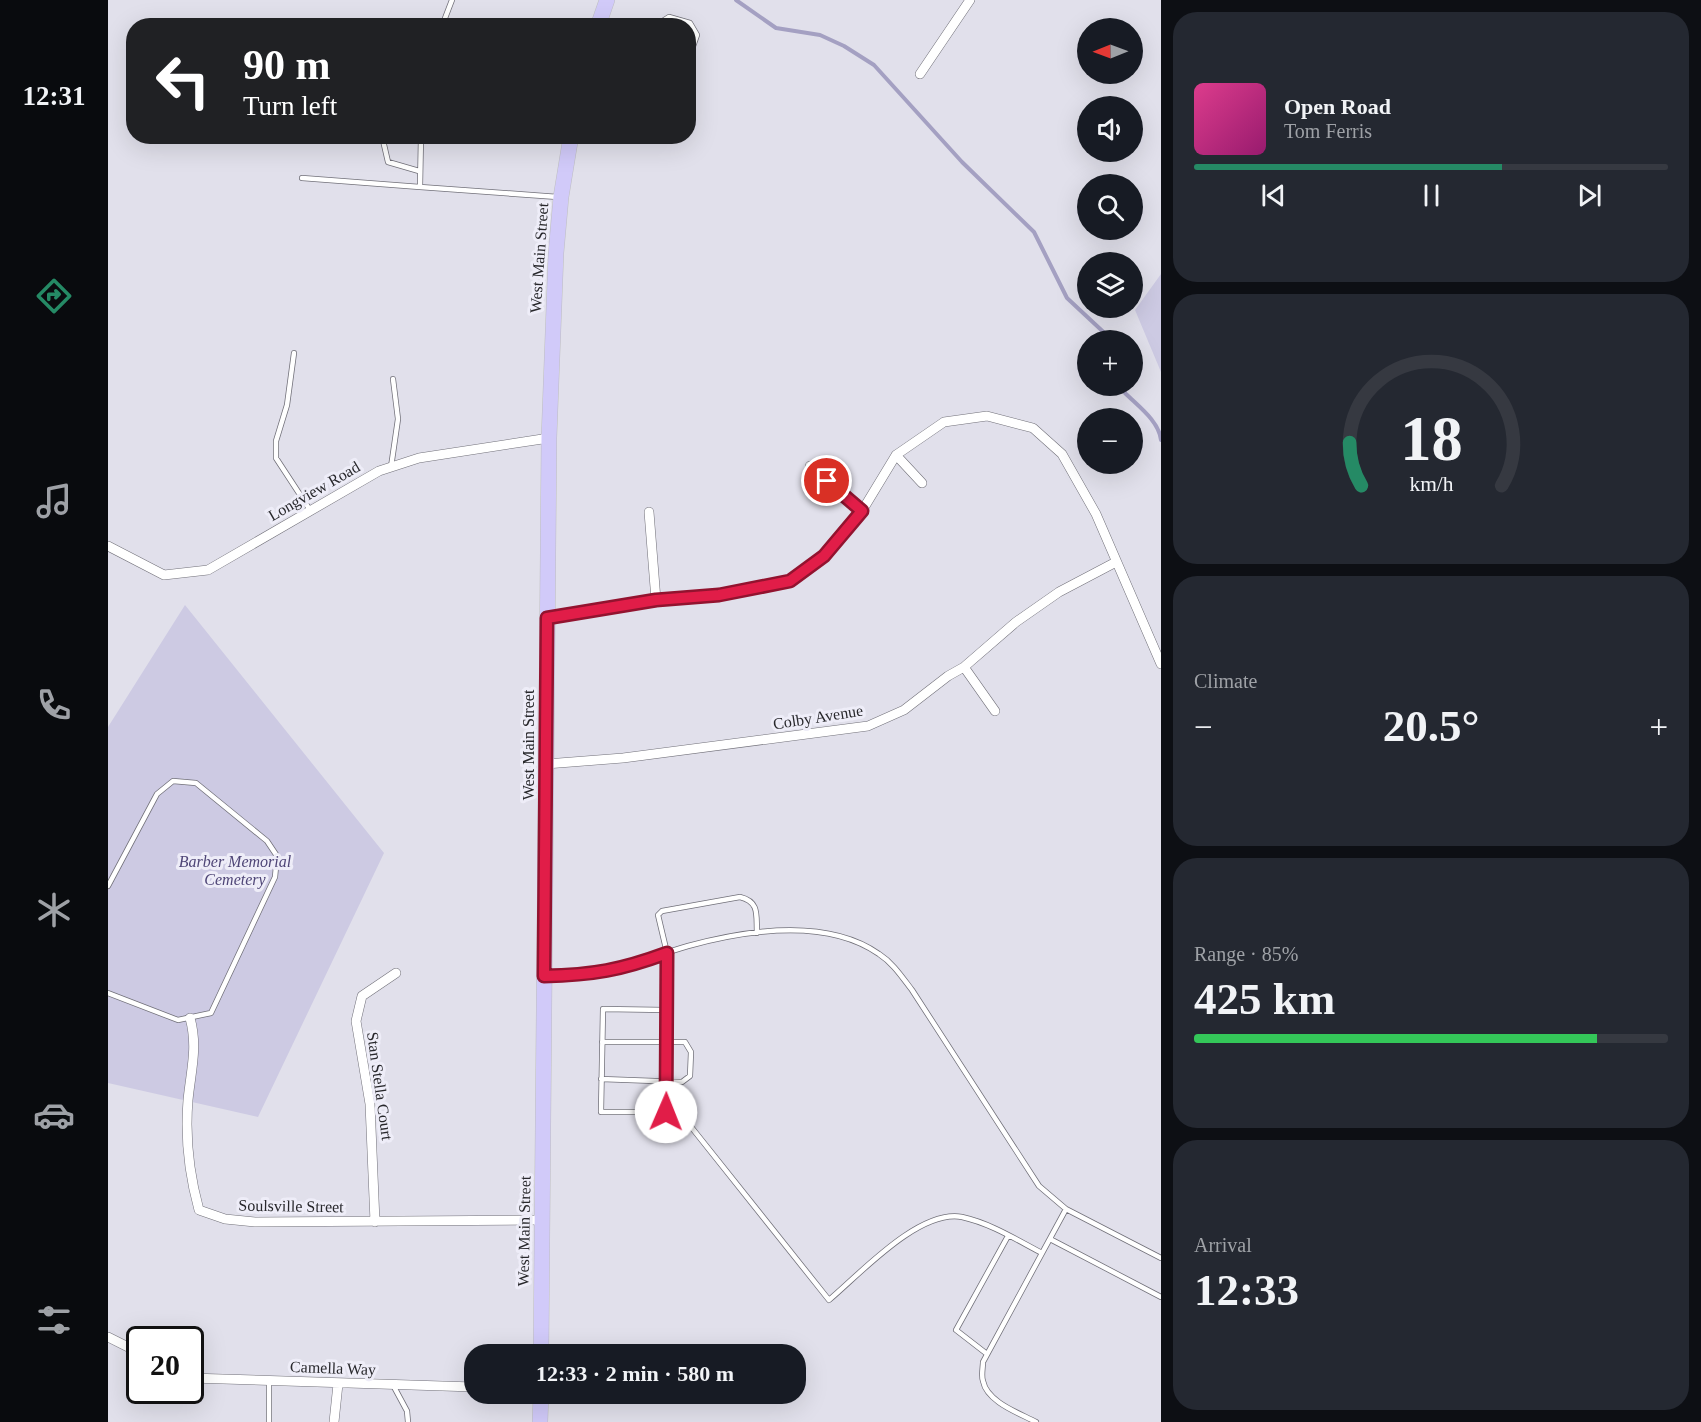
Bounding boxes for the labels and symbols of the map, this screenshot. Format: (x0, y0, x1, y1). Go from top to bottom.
north arrow (1077, 18, 1143, 84)
street label: West Main Street (527, 202, 551, 314)
pin (801, 455, 852, 506)
street label: Longview Road (265, 458, 363, 525)
street label: West Main Street (520, 689, 537, 800)
street label: Colby Avenue (772, 702, 864, 733)
park label: Barber Memorial Cemetery (179, 853, 292, 889)
street label: Stan Stella Court (364, 1031, 396, 1142)
position arrow (634, 1080, 698, 1144)
street label: West Main Street (515, 1175, 533, 1286)
street label: Soulsville Street (238, 1197, 344, 1215)
speed limit sign: 20 (126, 1326, 204, 1404)
street label: Camella Way (290, 1358, 376, 1379)

